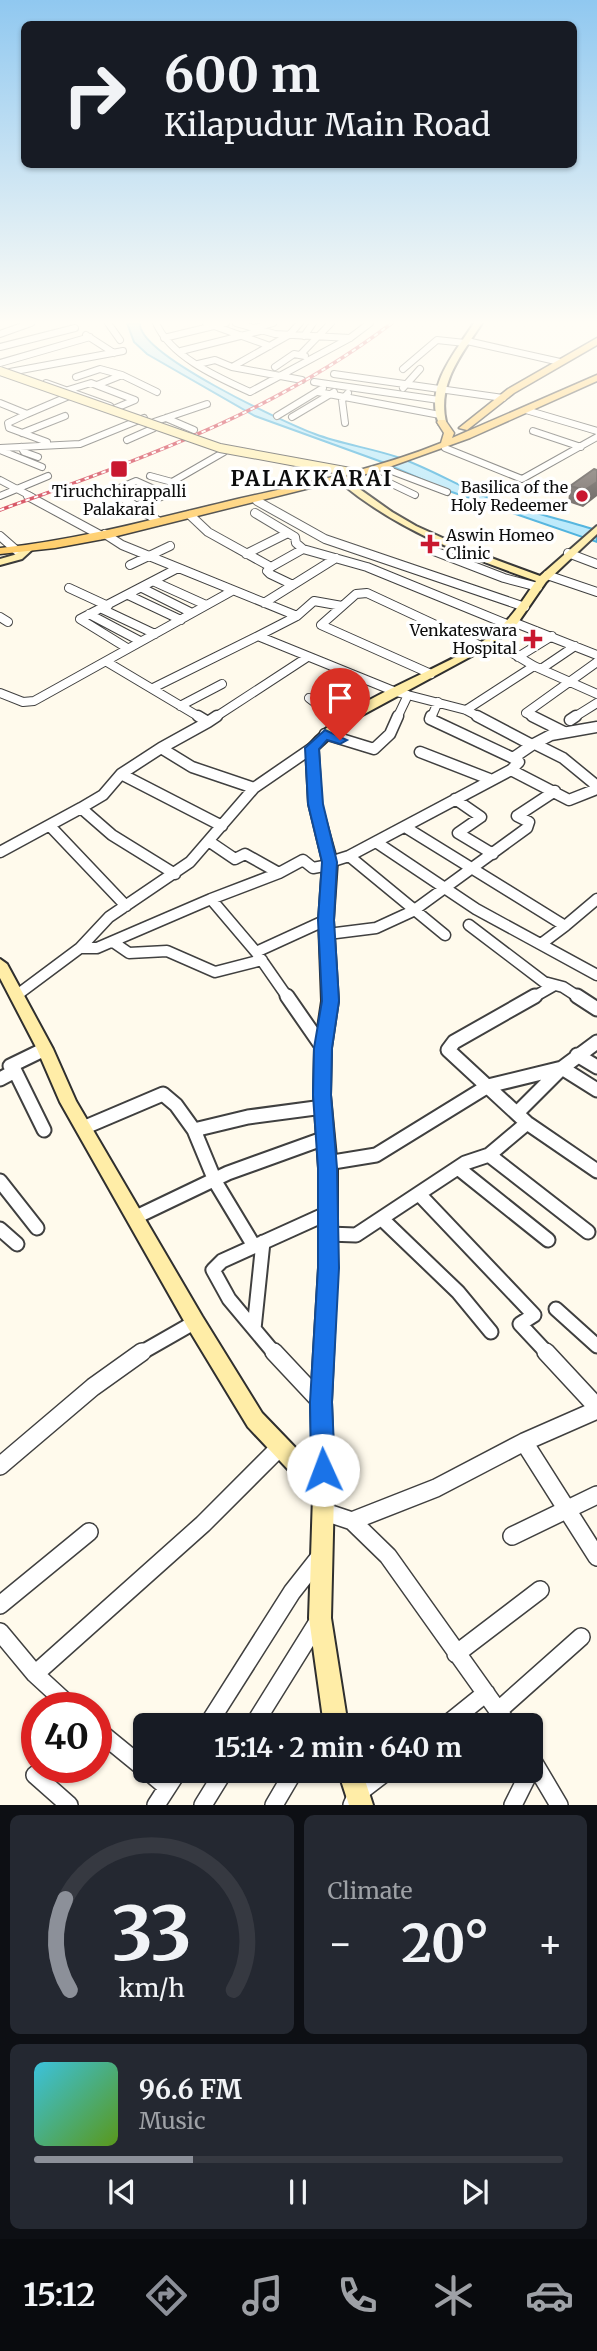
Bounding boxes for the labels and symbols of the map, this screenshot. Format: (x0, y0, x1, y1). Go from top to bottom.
marker: Tiruchchirappalli Palakarai (109, 459, 129, 479)
district label: PALAKKARAI (231, 465, 393, 492)
place label: Basilica of the Holy Redeemer (451, 477, 568, 515)
place label: Tiruchchirappalli Palakarai (52, 481, 186, 519)
marker: Basilica of the Holy Redeemer (574, 488, 590, 504)
place label: Aswin Homeo Clinic (445, 525, 554, 563)
marker: Aswin Homeo Clinic (420, 534, 440, 554)
place label: Venkateswara Hospital (409, 620, 517, 658)
marker: Venkateswara Hospital (523, 629, 543, 649)
pin (310, 668, 370, 740)
position arrow (286, 1433, 360, 1507)
speed limit sign: 40 (21, 1692, 112, 1783)

